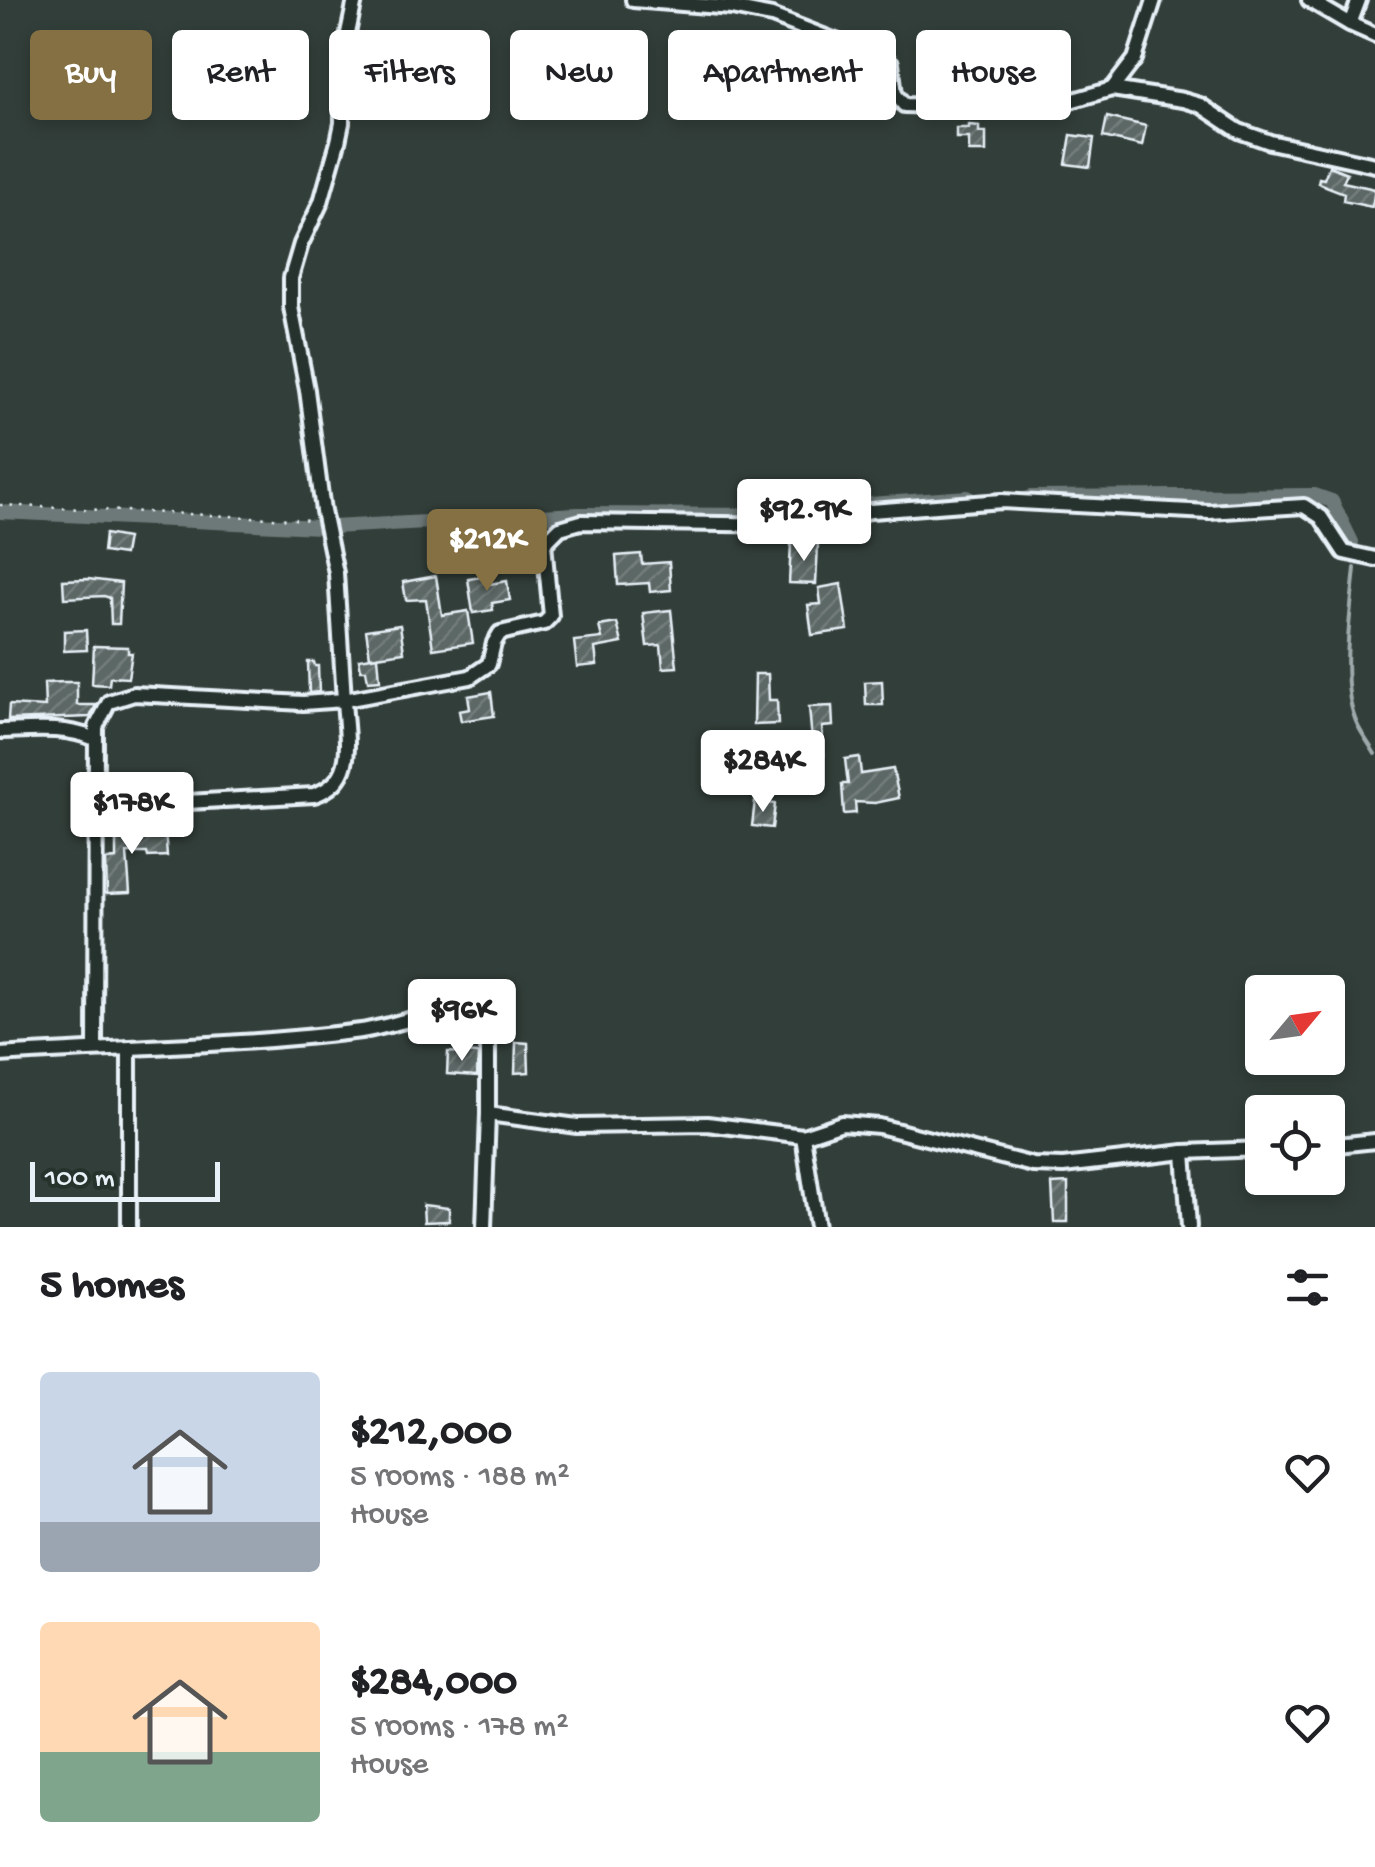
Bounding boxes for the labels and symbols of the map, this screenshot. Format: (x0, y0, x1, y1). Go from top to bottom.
pin: $92.9K (723, 479, 885, 564)
pin: $212K (417, 509, 557, 594)
pin: $284K (693, 730, 833, 815)
pin: $178K (62, 772, 202, 857)
north arrow (1245, 975, 1345, 1075)
pin: $96K (403, 979, 521, 1064)
scale bar (30, 1157, 220, 1202)

